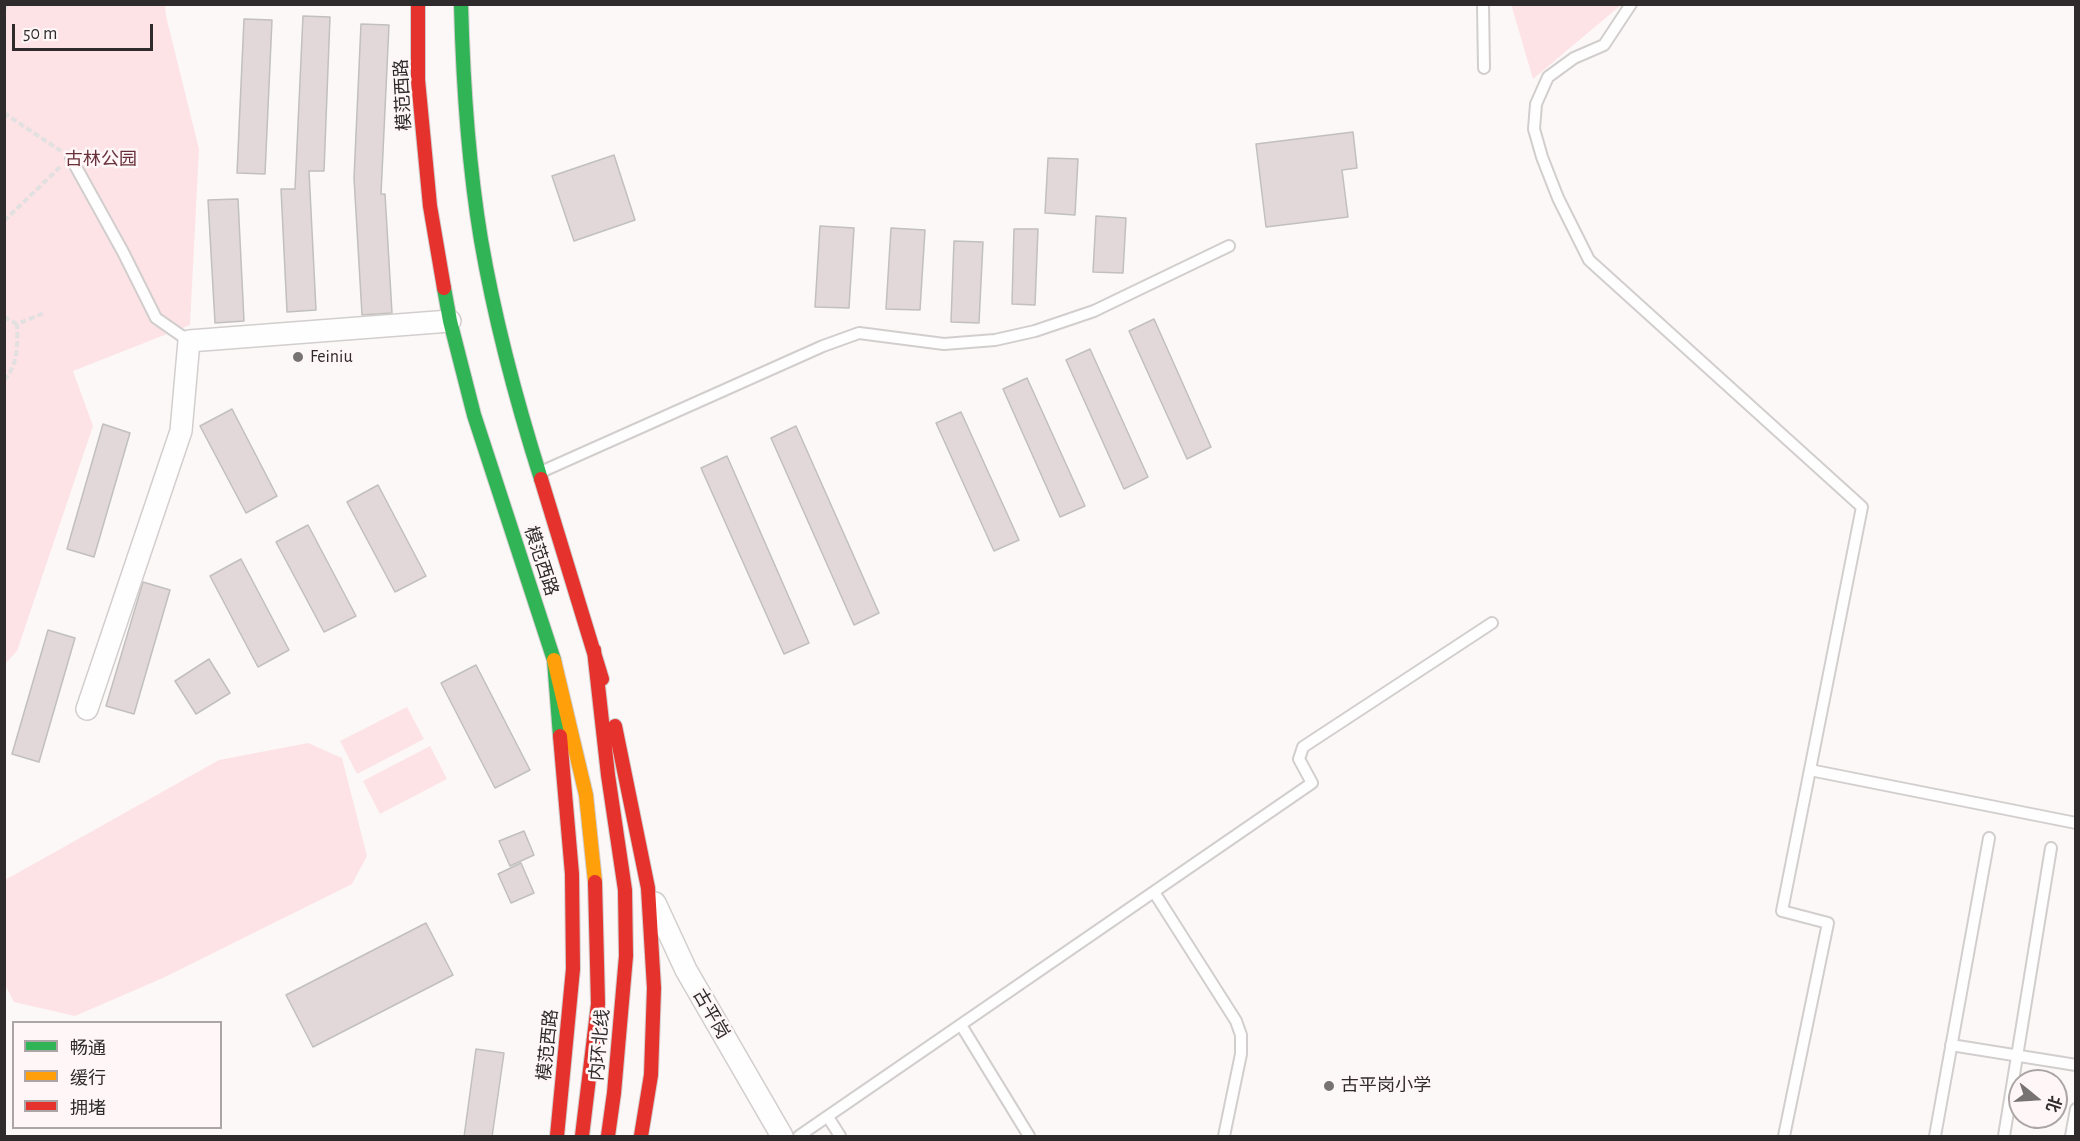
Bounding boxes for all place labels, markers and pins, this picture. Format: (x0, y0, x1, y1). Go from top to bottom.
place label: Feiniu (310, 346, 353, 368)
marker: Feiniu (291, 350, 305, 364)
place label: 古平岗小学 (1341, 1075, 1431, 1097)
marker: 古平岗小学 (1322, 1079, 1336, 1093)

